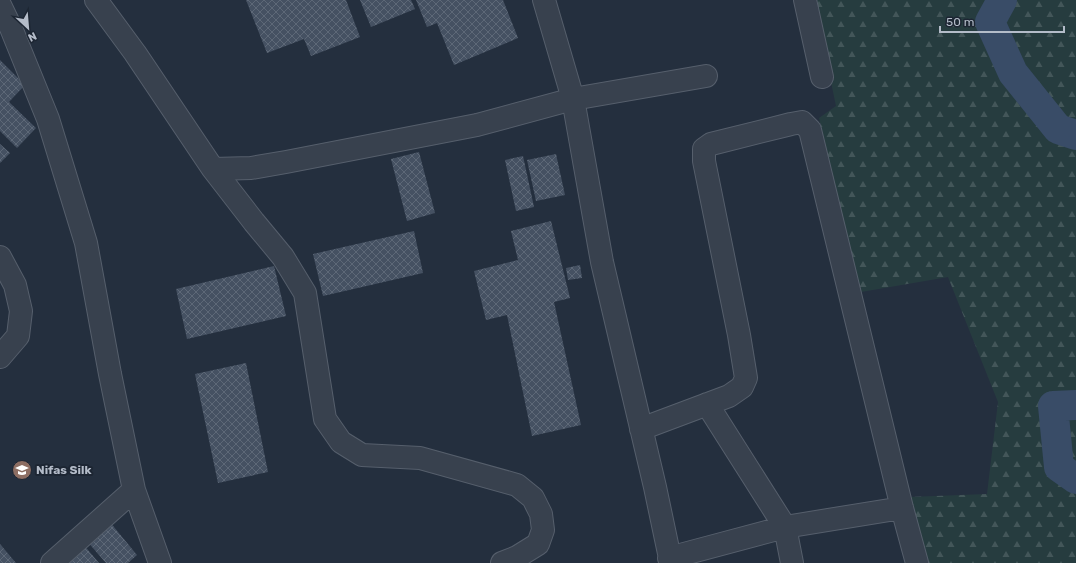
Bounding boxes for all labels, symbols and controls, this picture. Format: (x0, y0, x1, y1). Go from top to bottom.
north arrow (8, 8, 48, 48)
scale bar (940, 8, 1064, 34)
text: 50 m (946, 15, 974, 29)
text: N (26, 29, 39, 44)
school or university icon: Nifas Silk (11, 459, 33, 481)
place label: Nifas Silk (36, 463, 91, 477)

